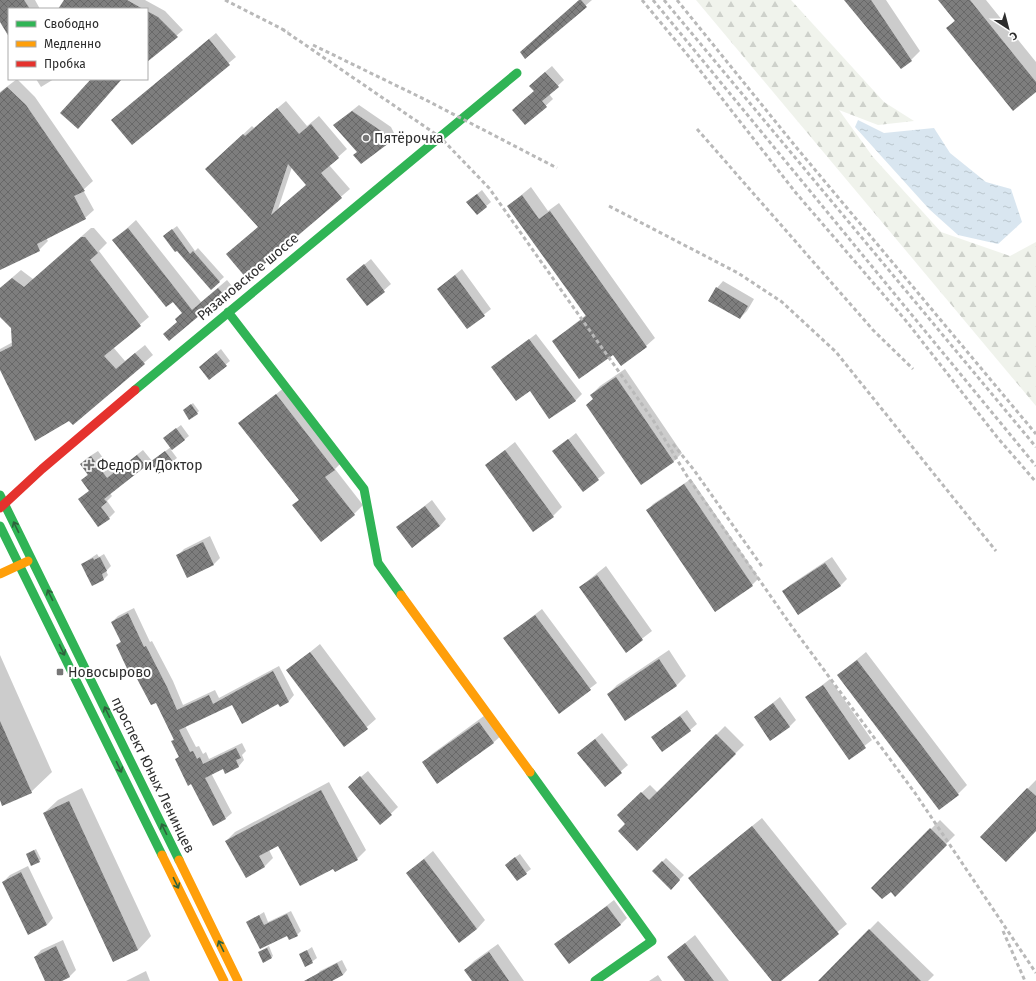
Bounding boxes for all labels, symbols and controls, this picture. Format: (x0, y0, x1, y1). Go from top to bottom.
legend (8, 8, 148, 80)
north arrow (988, 8, 1028, 48)
text: Свободно (44, 17, 99, 31)
text: С (1007, 29, 1020, 43)
text: Медленно (44, 37, 101, 51)
text: Пробка (44, 57, 86, 71)
place label: Пятёрочка (374, 130, 444, 147)
marker: Пятёрочка (361, 133, 371, 143)
street label: Рязановское шоссе (194, 230, 302, 324)
place label: Федор и Доктор (97, 457, 203, 474)
marker: Федор и Доктор (84, 460, 94, 470)
one-way arrow (12, 521, 19, 533)
one-way arrow (46, 590, 53, 602)
one-way arrow (59, 643, 66, 655)
place label: Новосырово (68, 664, 151, 681)
marker: Новосырово (55, 667, 65, 677)
street label: проспект Юных Ленинцев (108, 694, 198, 856)
one-way arrow (103, 706, 110, 718)
one-way arrow (116, 760, 123, 772)
one-way arrow (160, 823, 167, 835)
one-way arrow (173, 877, 180, 889)
one-way arrow (217, 940, 224, 952)

